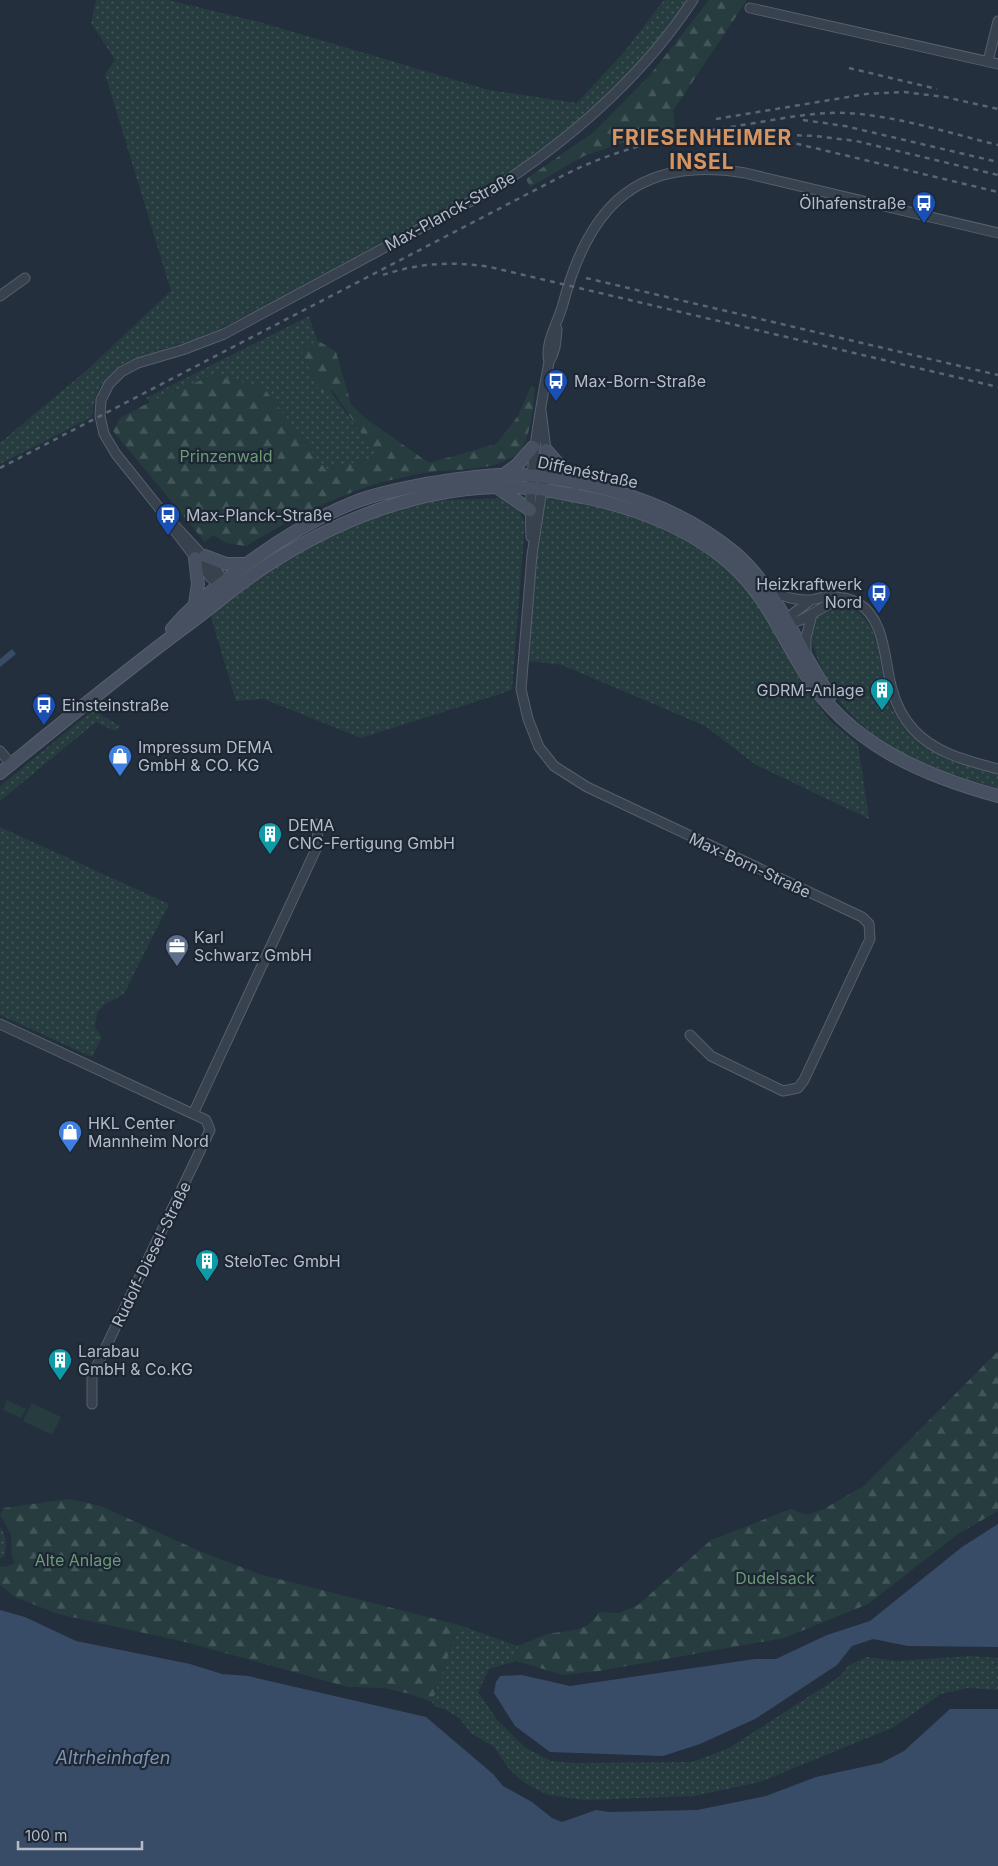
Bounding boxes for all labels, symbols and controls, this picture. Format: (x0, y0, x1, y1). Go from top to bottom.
district label: FRIESENHEIMER INSEL (612, 125, 792, 174)
street label: Max-Planck-Straße (381, 167, 519, 255)
bus stop icon: Ölhafenstraße (911, 190, 937, 224)
place label: Ölhafenstraße (799, 193, 906, 213)
bus stop icon: Max-Born-Straße (543, 368, 569, 402)
place label: Max-Born-Straße (574, 371, 706, 391)
park label: Prinzenwald (180, 446, 272, 466)
street label: Diffenéstraße (536, 452, 640, 492)
bus stop icon: Max-Planck-Straße (155, 502, 181, 536)
place label: Max-Planck-Straße (186, 505, 332, 525)
place label: Heizkraftwerk Nord (756, 574, 862, 612)
bus stop icon: Heizkraftwerk Nord (866, 580, 892, 614)
building icon: GDRM-Anlage (869, 677, 895, 711)
place label: GDRM-Anlage (756, 680, 864, 700)
bus stop icon: Einsteinstraße (31, 692, 57, 726)
place label: Einsteinstraße (62, 695, 169, 715)
place label: Impressum DEMA GmbH & CO. KG (138, 737, 273, 775)
shop icon: Impressum DEMA GmbH & CO. KG (107, 743, 133, 777)
place label: DEMA CNC-Fertigung GmbH (288, 815, 455, 853)
building icon: DEMA CNC-Fertigung GmbH (257, 821, 283, 855)
street label: Max-Born-Straße (686, 828, 814, 902)
place label: Karl Schwarz GmbH (194, 927, 312, 965)
office icon: Karl Schwarz GmbH (164, 933, 190, 967)
place label: HKL Center Mannheim Nord (88, 1113, 209, 1151)
shop icon: HKL Center Mannheim Nord (57, 1119, 83, 1153)
street label: Rudolf-Diesel-Straße (107, 1178, 195, 1330)
building icon: SteloTec GmbH (194, 1248, 220, 1282)
place label: SteloTec GmbH (224, 1251, 341, 1271)
place label: Larabau GmbH & Co.KG (78, 1341, 193, 1379)
building icon: Larabau GmbH & Co.KG (47, 1347, 73, 1381)
park label: Alte Anlage (35, 1550, 121, 1570)
park label: Dudelsack (735, 1568, 815, 1588)
water label: Altrheinhafen (55, 1747, 170, 1768)
scale bar (18, 1818, 141, 1850)
text: 100 m (25, 1826, 67, 1845)

